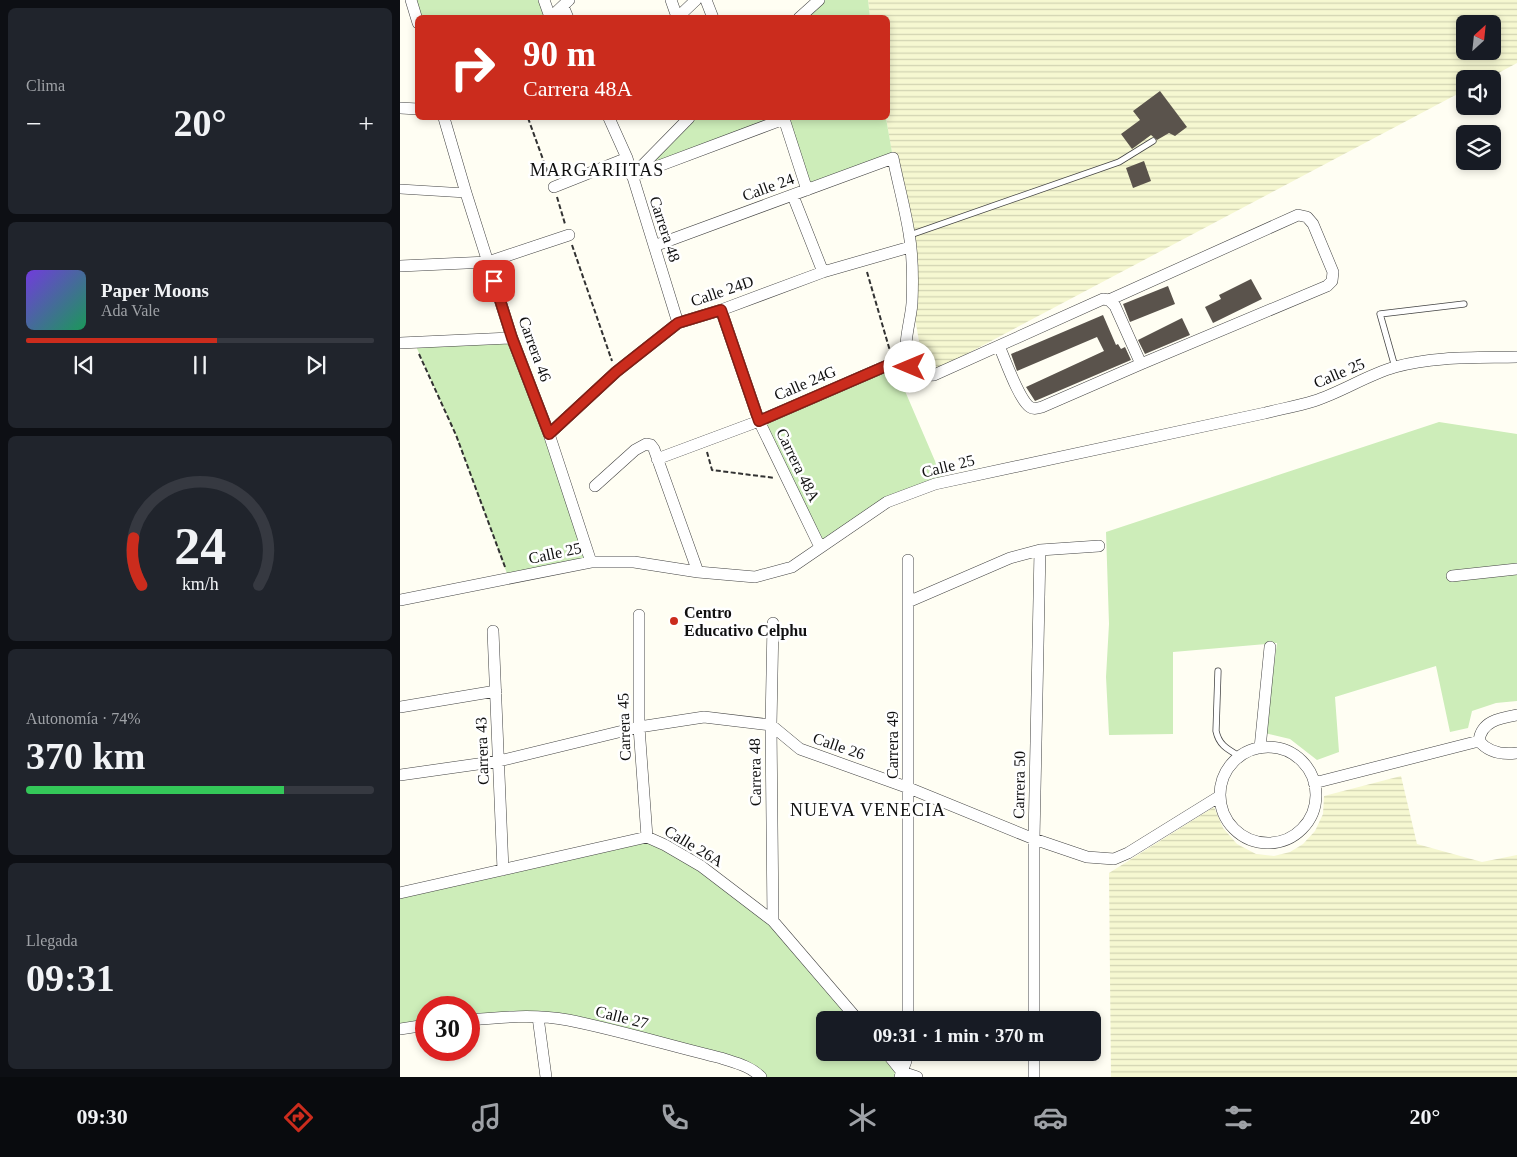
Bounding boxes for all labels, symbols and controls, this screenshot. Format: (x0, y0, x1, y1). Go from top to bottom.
north arrow (1456, 15, 1501, 60)
map controls (1456, 15, 1501, 170)
icon: right (440, 35, 505, 100)
text: 90 m (523, 35, 596, 74)
button: sound (1456, 70, 1501, 115)
text: Carrera 48A (523, 76, 632, 101)
text: Clima (26, 77, 65, 94)
text: 20° (173, 102, 227, 144)
text: − (26, 108, 42, 139)
text: + (358, 108, 374, 139)
button: layers (1456, 125, 1501, 170)
district label: MARGARIITAS (530, 160, 664, 180)
street label: Calle 24 (740, 170, 796, 204)
street label: Carrera 48 (646, 194, 684, 264)
pin (473, 260, 515, 302)
icon: arrive (480, 267, 508, 295)
street label: Calle 24D (688, 272, 756, 310)
text: Paper Moons (101, 280, 209, 301)
text: Ada Vale (101, 302, 160, 319)
street label: Carrera 46 (515, 314, 555, 384)
position arrow (883, 340, 935, 392)
icon: previous (70, 351, 98, 379)
icon: pause (186, 351, 214, 379)
icon: next (302, 351, 330, 379)
street label: Calle 25 (1311, 355, 1367, 391)
street label: Calle 24G (772, 362, 839, 404)
street label: Carrera 48A (773, 426, 823, 505)
street label: Calle 25 (920, 451, 976, 481)
text: 24 (174, 518, 226, 575)
street label: Calle 25 (527, 539, 583, 567)
text: km/h (182, 574, 218, 594)
place label: Centro Educativo Celphu (684, 604, 807, 640)
marker: Centro Educativo Celphu (668, 615, 680, 627)
street label: Carrera 45 (614, 693, 634, 761)
text: Autonomía · 74% (26, 710, 141, 727)
street label: Carrera 49 (884, 711, 901, 779)
street label: Carrera 43 (472, 717, 492, 785)
street label: Calle 26 (811, 729, 867, 763)
text: 370 km (26, 735, 145, 777)
street label: Carrera 48 (746, 738, 764, 806)
street label: Carrera 50 (1010, 751, 1028, 819)
district label: NUEVA VENECIA (790, 800, 946, 820)
street label: Calle 26A (662, 822, 727, 870)
text: Llegada (26, 932, 78, 949)
text: 09:31 (26, 957, 115, 999)
speed limit sign: 30 (415, 996, 480, 1061)
street label: Calle 27 (594, 1002, 650, 1032)
text: 09:31 · 1 min · 370 m (873, 1025, 1044, 1046)
icon: directions (281, 1100, 316, 1135)
icon: music (469, 1100, 504, 1135)
icon: phone (657, 1100, 692, 1135)
icon: climate (845, 1100, 880, 1135)
icon: car (1033, 1100, 1068, 1135)
icon: filters (1221, 1100, 1256, 1135)
text: 09:30 (77, 1104, 128, 1129)
text: 20° (1410, 1104, 1440, 1129)

